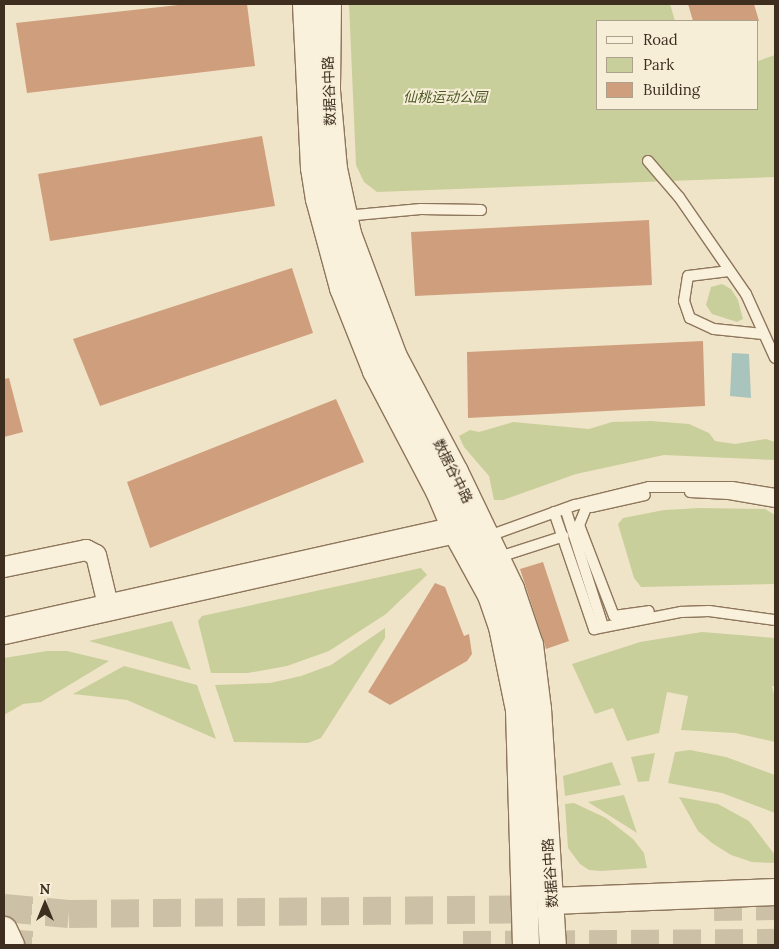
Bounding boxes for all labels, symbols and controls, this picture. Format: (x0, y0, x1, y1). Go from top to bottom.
legend (596, 20, 759, 110)
text: Road (643, 30, 678, 49)
text: Park (643, 55, 674, 74)
street label: 数据谷中路 (319, 56, 339, 126)
text: Building (643, 80, 700, 99)
park label: 仙桃运动公园 (403, 89, 487, 105)
street label: 数据谷中路 (430, 436, 476, 506)
street label: 数据谷中路 (539, 837, 561, 909)
north arrow (20, 879, 70, 929)
text: N (40, 880, 50, 898)

